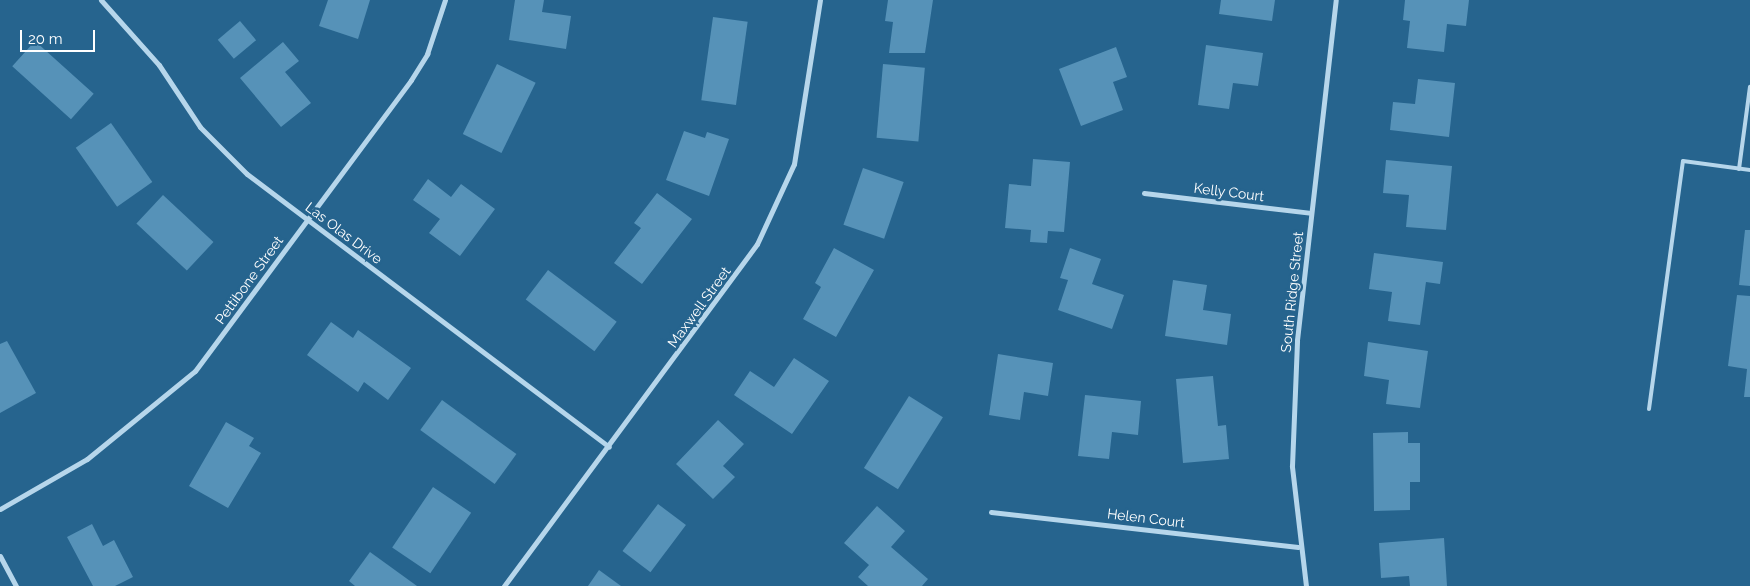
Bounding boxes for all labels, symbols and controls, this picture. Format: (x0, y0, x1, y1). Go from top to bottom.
scale bar (22, 20, 98, 52)
text: 20 m (28, 30, 63, 48)
street label: Kelly Court (1193, 179, 1265, 205)
street label: Las Olas Drive (302, 199, 386, 267)
street label: South Ridge Street (1277, 231, 1307, 353)
street label: Pettibone Street (211, 233, 287, 327)
street label: Maxwell Street (664, 263, 734, 351)
street label: Helen Court (1106, 505, 1186, 531)

